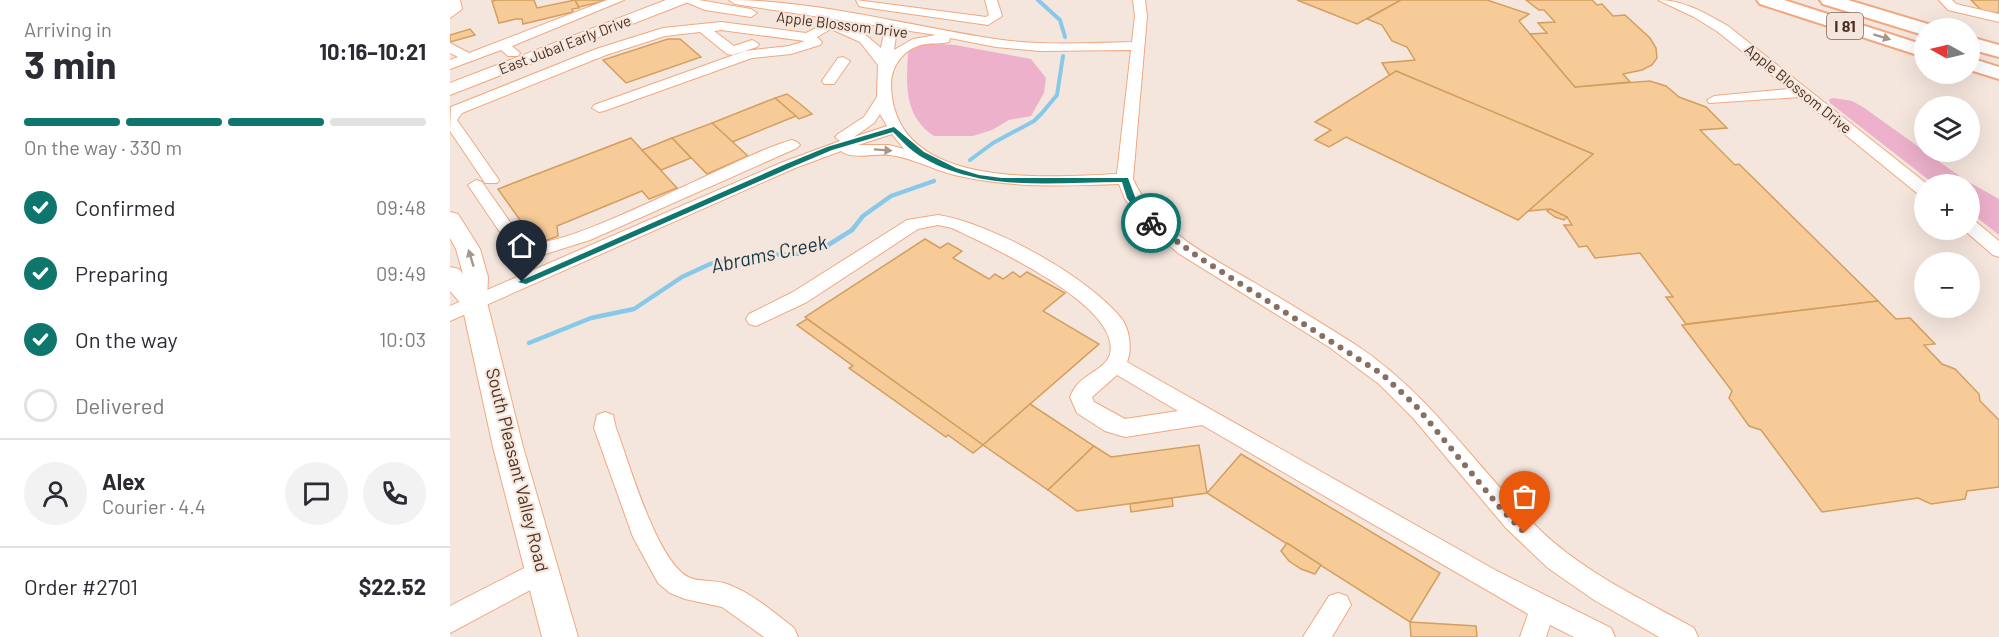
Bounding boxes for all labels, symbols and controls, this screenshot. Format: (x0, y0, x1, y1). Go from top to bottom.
street label: Apple Blossom Drive (775, 7, 909, 41)
street label: East Jubal Early Drive (496, 11, 633, 78)
road number: I 81 (1827, 13, 1863, 39)
text: Arriving in (24, 17, 112, 41)
north arrow (1914, 18, 1980, 84)
map controls (1914, 18, 1980, 318)
one-way arrow (1873, 33, 1891, 42)
text: 10:16–10:21 (319, 38, 426, 64)
text: 3 min (24, 40, 117, 87)
street label: Apple Blossom Drive (1742, 40, 1856, 137)
button: layers (1914, 96, 1980, 162)
text: On the way · 330 m (24, 135, 182, 159)
one-way arrow (873, 145, 892, 154)
button: + (1914, 174, 1980, 240)
icon: check (24, 191, 57, 224)
courier (1121, 193, 1181, 253)
text: Confirmed (75, 194, 175, 220)
text: 09:48 (376, 195, 426, 219)
icon: bike (1135, 207, 1168, 240)
pin (496, 220, 547, 282)
icon: home (505, 229, 538, 262)
water label: Abrams Creek (709, 229, 829, 277)
one-way arrow (466, 249, 475, 267)
button: − (1914, 252, 1980, 318)
icon: check (24, 257, 57, 290)
text: Preparing (75, 260, 168, 286)
text: 09:49 (376, 261, 426, 285)
icon: check (24, 323, 57, 356)
text: On the way (75, 326, 178, 352)
text: 10:03 (379, 327, 426, 351)
street label: South Pleasant Valley Road (482, 366, 554, 574)
text: Delivered (75, 392, 164, 418)
button: person (24, 462, 87, 525)
button: chat (285, 462, 348, 525)
button: phone (363, 462, 426, 525)
text: Alex (102, 468, 145, 494)
pin (1499, 471, 1550, 533)
icon: bag (1508, 480, 1541, 513)
text: Courier · 4.4 (102, 494, 206, 518)
text: Order #2701 (24, 573, 138, 599)
text: $22.52 (359, 573, 426, 599)

